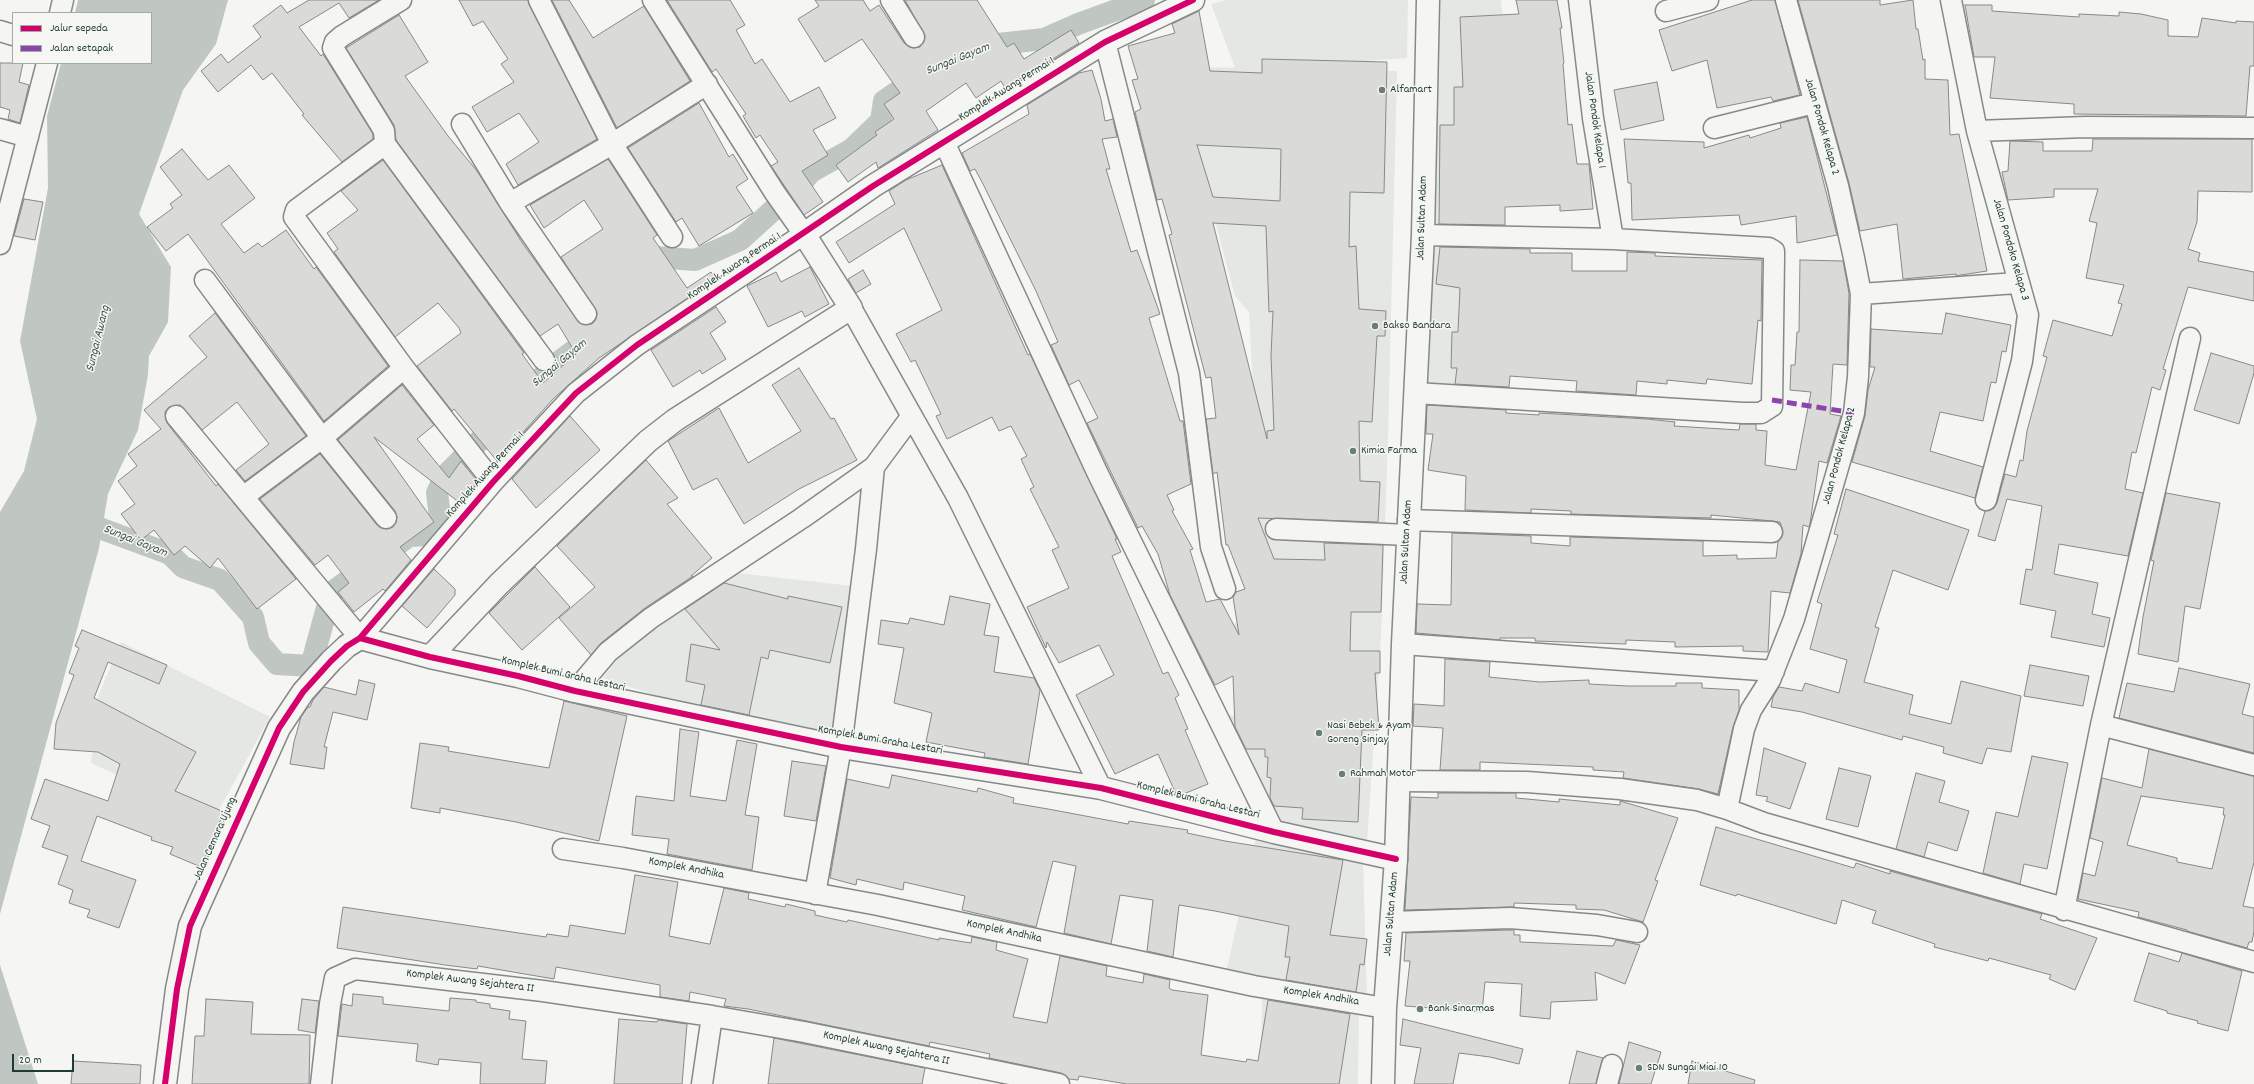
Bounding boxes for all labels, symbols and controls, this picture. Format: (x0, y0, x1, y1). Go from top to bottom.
legend (12, 12, 152, 64)
text: Jalur sepeda (50, 20, 108, 37)
text: Jalan setapak (50, 40, 113, 57)
water label: Sungai Gayam (924, 40, 992, 80)
street label: Komplek Awang Permai 1 (956, 55, 1058, 125)
street label: Jalan Pondok Kelapa 1 (1580, 71, 1608, 169)
street label: Jalan Pondok Kelapa 2 (1800, 77, 1842, 177)
place label: Alfamart (1390, 83, 1432, 97)
marker: Alfamart (1377, 85, 1387, 95)
street label: Jalan Sultan Adam (1414, 176, 1432, 260)
street label: Jalan Pondoko Kelapa 3 (1989, 197, 2031, 303)
street label: Komplek Awang Permai 1 (685, 230, 785, 304)
water label: Sungai Awang (83, 304, 115, 374)
place label: Bakso Bandara (1383, 319, 1451, 333)
marker: Bakso Bandara (1370, 321, 1380, 331)
water label: Sungai Gayam (529, 336, 591, 392)
street label: Jalan Pondok Kelapa 2 (1820, 406, 1860, 506)
street label: Komplek Awang Permai 1 (444, 429, 528, 521)
place label: Kimia Farma (1361, 444, 1417, 458)
marker: Kimia Farma (1348, 446, 1358, 456)
street label: Jalan Sultan Adam (1398, 499, 1416, 585)
water label: Sungai Gayam (101, 522, 169, 562)
street label: Komplek Bumi Graha Lestari (500, 654, 626, 696)
place label: Nasi Bebek & Ayam Goreng Sinjay (1327, 719, 1411, 747)
street label: Komplek Bumi Graha Lestari (816, 723, 944, 759)
marker: Nasi Bebek & Ayam Goreng Sinjay (1314, 728, 1324, 738)
place label: Rahmah Motor (1350, 767, 1416, 781)
marker: Rahmah Motor (1337, 769, 1347, 779)
street label: Komplek Bumi Graha Lestari (1135, 779, 1261, 823)
street label: Jalan Cemara Ujung (191, 795, 241, 883)
street label: Komplek Andhika (647, 855, 725, 883)
street label: Jalan Sultan Adam (1381, 871, 1403, 957)
street label: Komplek Andhika (965, 917, 1043, 947)
street label: Komplek Awang Sejahtera II (405, 967, 535, 997)
street label: Komplek Andhika (1282, 984, 1360, 1010)
place label: Bank Sinarmas (1428, 1002, 1495, 1016)
marker: Bank Sinarmas (1415, 1004, 1425, 1014)
street label: Komplek Awang Sejahtera II (822, 1029, 950, 1069)
scale bar (14, 1046, 76, 1072)
text: 20 m (19, 1052, 42, 1069)
place label: SDN Sungai Miai 10 (1647, 1061, 1728, 1075)
marker: SDN Sungai Miai 10 (1634, 1063, 1644, 1073)

